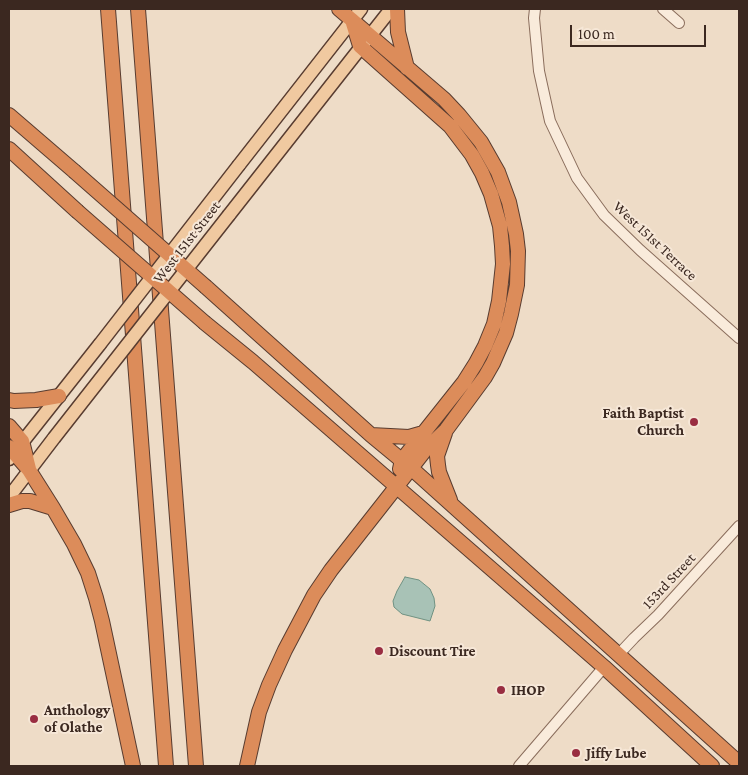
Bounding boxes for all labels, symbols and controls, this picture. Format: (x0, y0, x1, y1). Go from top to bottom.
scale bar (573, 15, 709, 47)
text: 100 m (578, 26, 615, 42)
street label: West 151st Street (149, 197, 225, 287)
street label: West 151st Terrace (609, 198, 701, 284)
place label: Faith Baptist Church (602, 404, 684, 439)
marker: Faith Baptist Church (688, 416, 700, 428)
street label: 153rd Street (639, 549, 699, 613)
place label: Discount Tire (389, 642, 476, 660)
marker: Discount Tire (373, 645, 385, 657)
place label: IHOP (511, 681, 545, 699)
marker: IHOP (495, 684, 507, 696)
place label: Anthology of Olathe (44, 701, 110, 736)
marker: Anthology of Olathe (28, 713, 40, 725)
place label: Jiffy Lube (586, 744, 646, 762)
marker: Jiffy Lube (570, 747, 582, 759)

